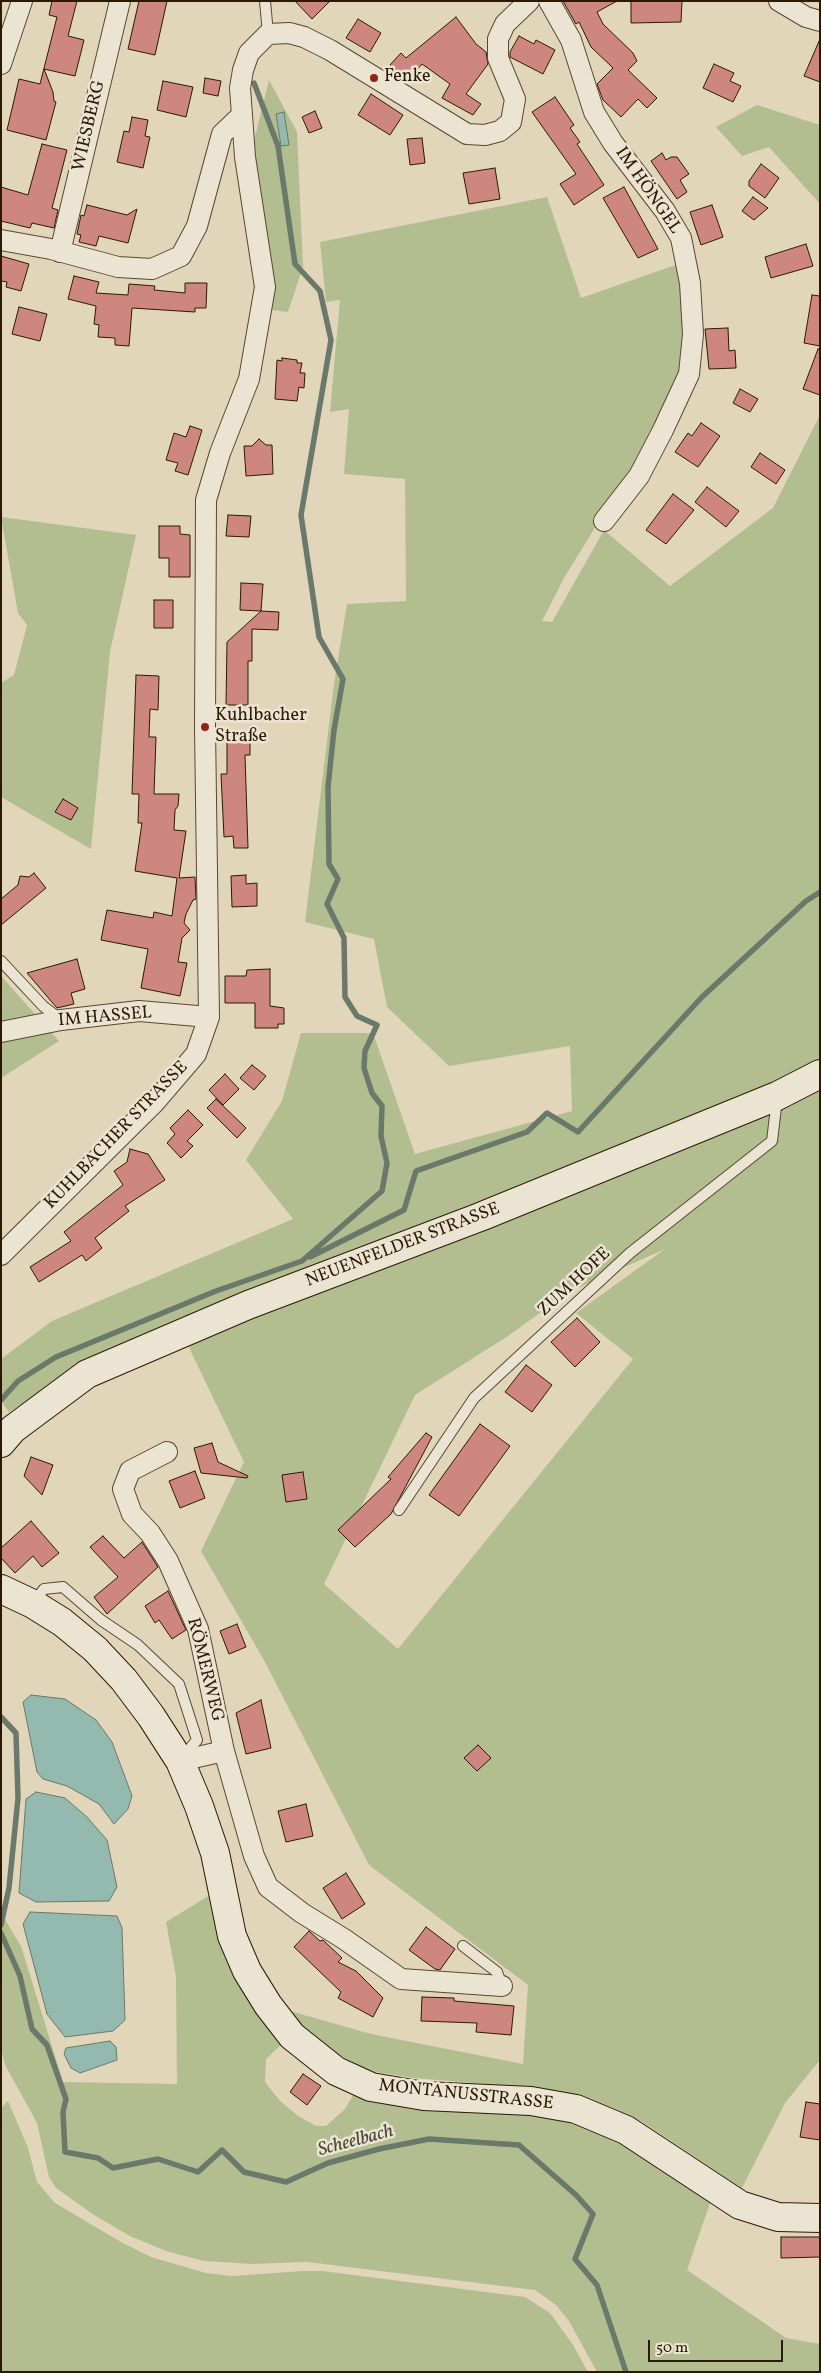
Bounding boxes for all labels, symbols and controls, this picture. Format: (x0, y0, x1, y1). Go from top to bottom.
place label: Fenke (384, 67, 431, 89)
marker: Fenke (368, 72, 380, 84)
street label: WIESBERG (69, 78, 111, 174)
street label: IM HÖNGEL (609, 143, 685, 239)
place label: Kuhlbacher Straße (215, 706, 307, 749)
marker: Kuhlbacher Straße (199, 721, 211, 733)
street label: IM HASSEL (57, 1003, 153, 1033)
street label: KUHLBACHER STRASSE (41, 1057, 193, 1215)
street label: NEUENFELDER STRASSE (303, 1199, 503, 1293)
street label: ZUM HOFE (534, 1244, 616, 1322)
street label: RÖMERWEG (181, 1616, 227, 1724)
street label: MONTANUSSTRASSE (378, 2076, 554, 2116)
water label: Scheelbach (316, 2121, 396, 2163)
scale bar (651, 2330, 786, 2362)
text: 50 m (656, 2338, 688, 2359)

